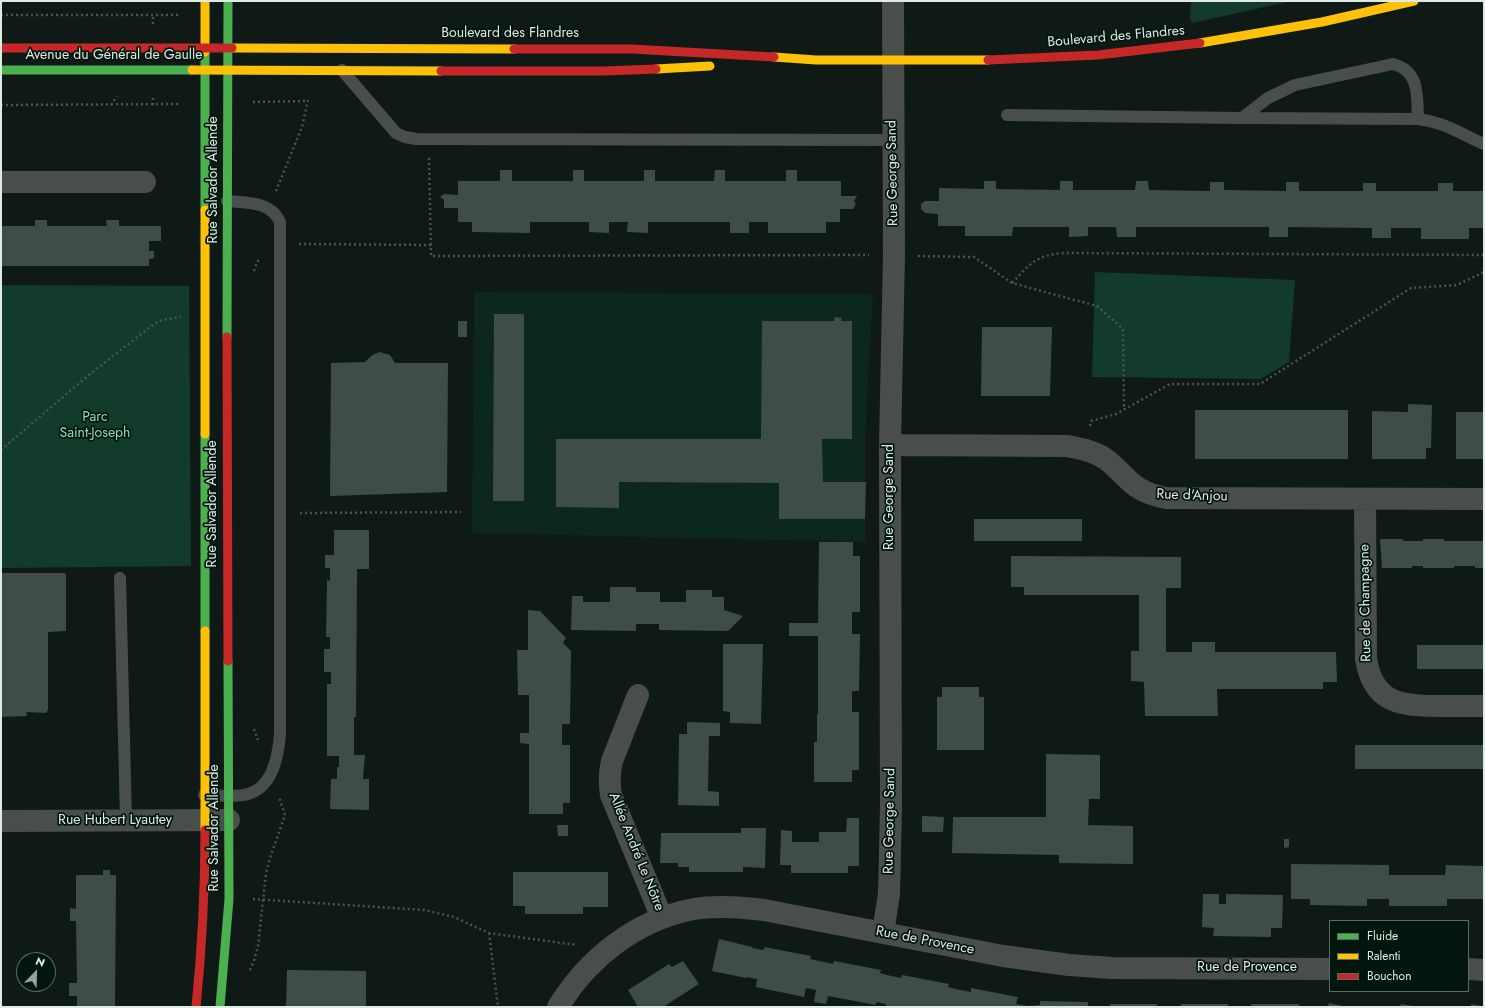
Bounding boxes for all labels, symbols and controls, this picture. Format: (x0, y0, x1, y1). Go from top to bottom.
street label: Boulevard des Flandres (1047, 23, 1185, 51)
street label: Boulevard des Flandres (441, 26, 579, 42)
street label: Avenue du Général de Gaulle (26, 48, 202, 64)
street label: Rue Salvador Allende (206, 116, 222, 244)
street label: Rue George Sand (884, 120, 902, 226)
park label: Parc Saint-Joseph (60, 410, 130, 442)
street label: Rue Salvador Allende (205, 440, 221, 568)
street label: Rue George Sand (882, 444, 898, 550)
street label: Rue d'Anjou (1156, 486, 1228, 506)
street label: Rue de Champagne (1357, 544, 1375, 662)
street label: Rue Salvador Allende (207, 764, 223, 892)
street label: Rue George Sand (881, 768, 899, 874)
street label: Allée André Le Nôtre (605, 790, 667, 914)
street label: Rue Hubert Lyautey (58, 813, 172, 829)
legend (1329, 920, 1469, 992)
street label: Rue de Provence (874, 923, 976, 959)
text: Fluide (1367, 927, 1398, 945)
text: Ralenti (1367, 947, 1401, 965)
north arrow (16, 952, 56, 992)
text: N (33, 953, 47, 971)
street label: Rue de Provence (1197, 960, 1297, 976)
text: Bouchon (1367, 967, 1411, 985)

